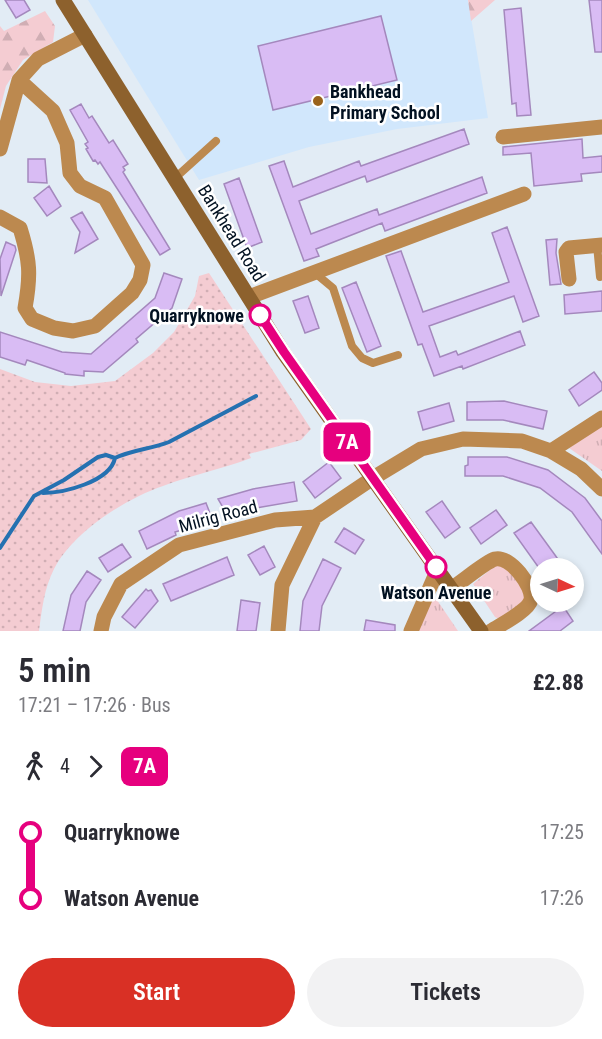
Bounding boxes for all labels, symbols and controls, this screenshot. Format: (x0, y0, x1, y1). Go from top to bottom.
place label: Bankhead Primary School (330, 81, 440, 123)
marker: Bankhead Primary School (311, 94, 325, 108)
street label: Bankhead Road (194, 181, 270, 285)
marker: Quarryknowe (249, 304, 271, 326)
place label: Quarryknowe (149, 305, 244, 326)
line badge: 7A (320, 422, 374, 462)
text: 7A (335, 430, 359, 454)
street label: Milrig Road (176, 495, 260, 537)
marker: Watson Avenue (425, 556, 447, 578)
north arrow (530, 558, 584, 612)
map controls (530, 558, 584, 612)
place label: Watson Avenue (381, 582, 492, 603)
text: 5 min (18, 651, 91, 690)
text: £2.88 (533, 670, 584, 695)
text: 17:21 – 17:26 · Bus (18, 693, 171, 717)
icon: walk (18, 750, 51, 783)
icon: forward (79, 750, 112, 783)
text: 4 (60, 754, 70, 778)
text: 7A (133, 754, 156, 778)
text: Quarryknowe (64, 820, 180, 845)
text: 17:25 (540, 820, 584, 844)
text: Watson Avenue (64, 886, 199, 911)
text: 17:26 (540, 886, 584, 910)
button: Start (18, 958, 295, 1027)
button: Tickets (307, 958, 584, 1027)

